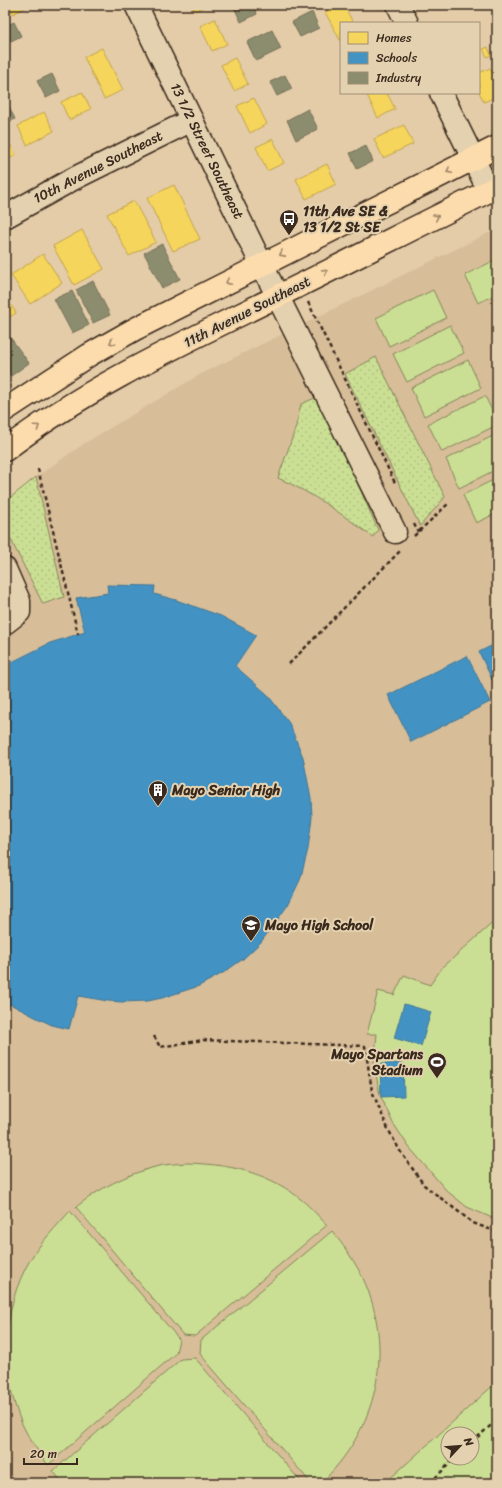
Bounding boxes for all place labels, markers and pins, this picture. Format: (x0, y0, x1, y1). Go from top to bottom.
place label: 11th Ave SE & 13 1/2 St SE (303, 199, 388, 240)
bus stop icon: 11th Ave SE & 13 1/2 St SE (278, 208, 300, 236)
place label: Mayo Senior High (171, 778, 281, 803)
building icon: Mayo Senior High (147, 779, 169, 807)
place label: Mayo High School (264, 913, 374, 938)
school or university icon: Mayo High School (240, 914, 262, 942)
place label: Mayo Spartans Stadium (330, 1042, 423, 1083)
sports icon: Mayo Spartans Stadium (426, 1051, 448, 1079)

